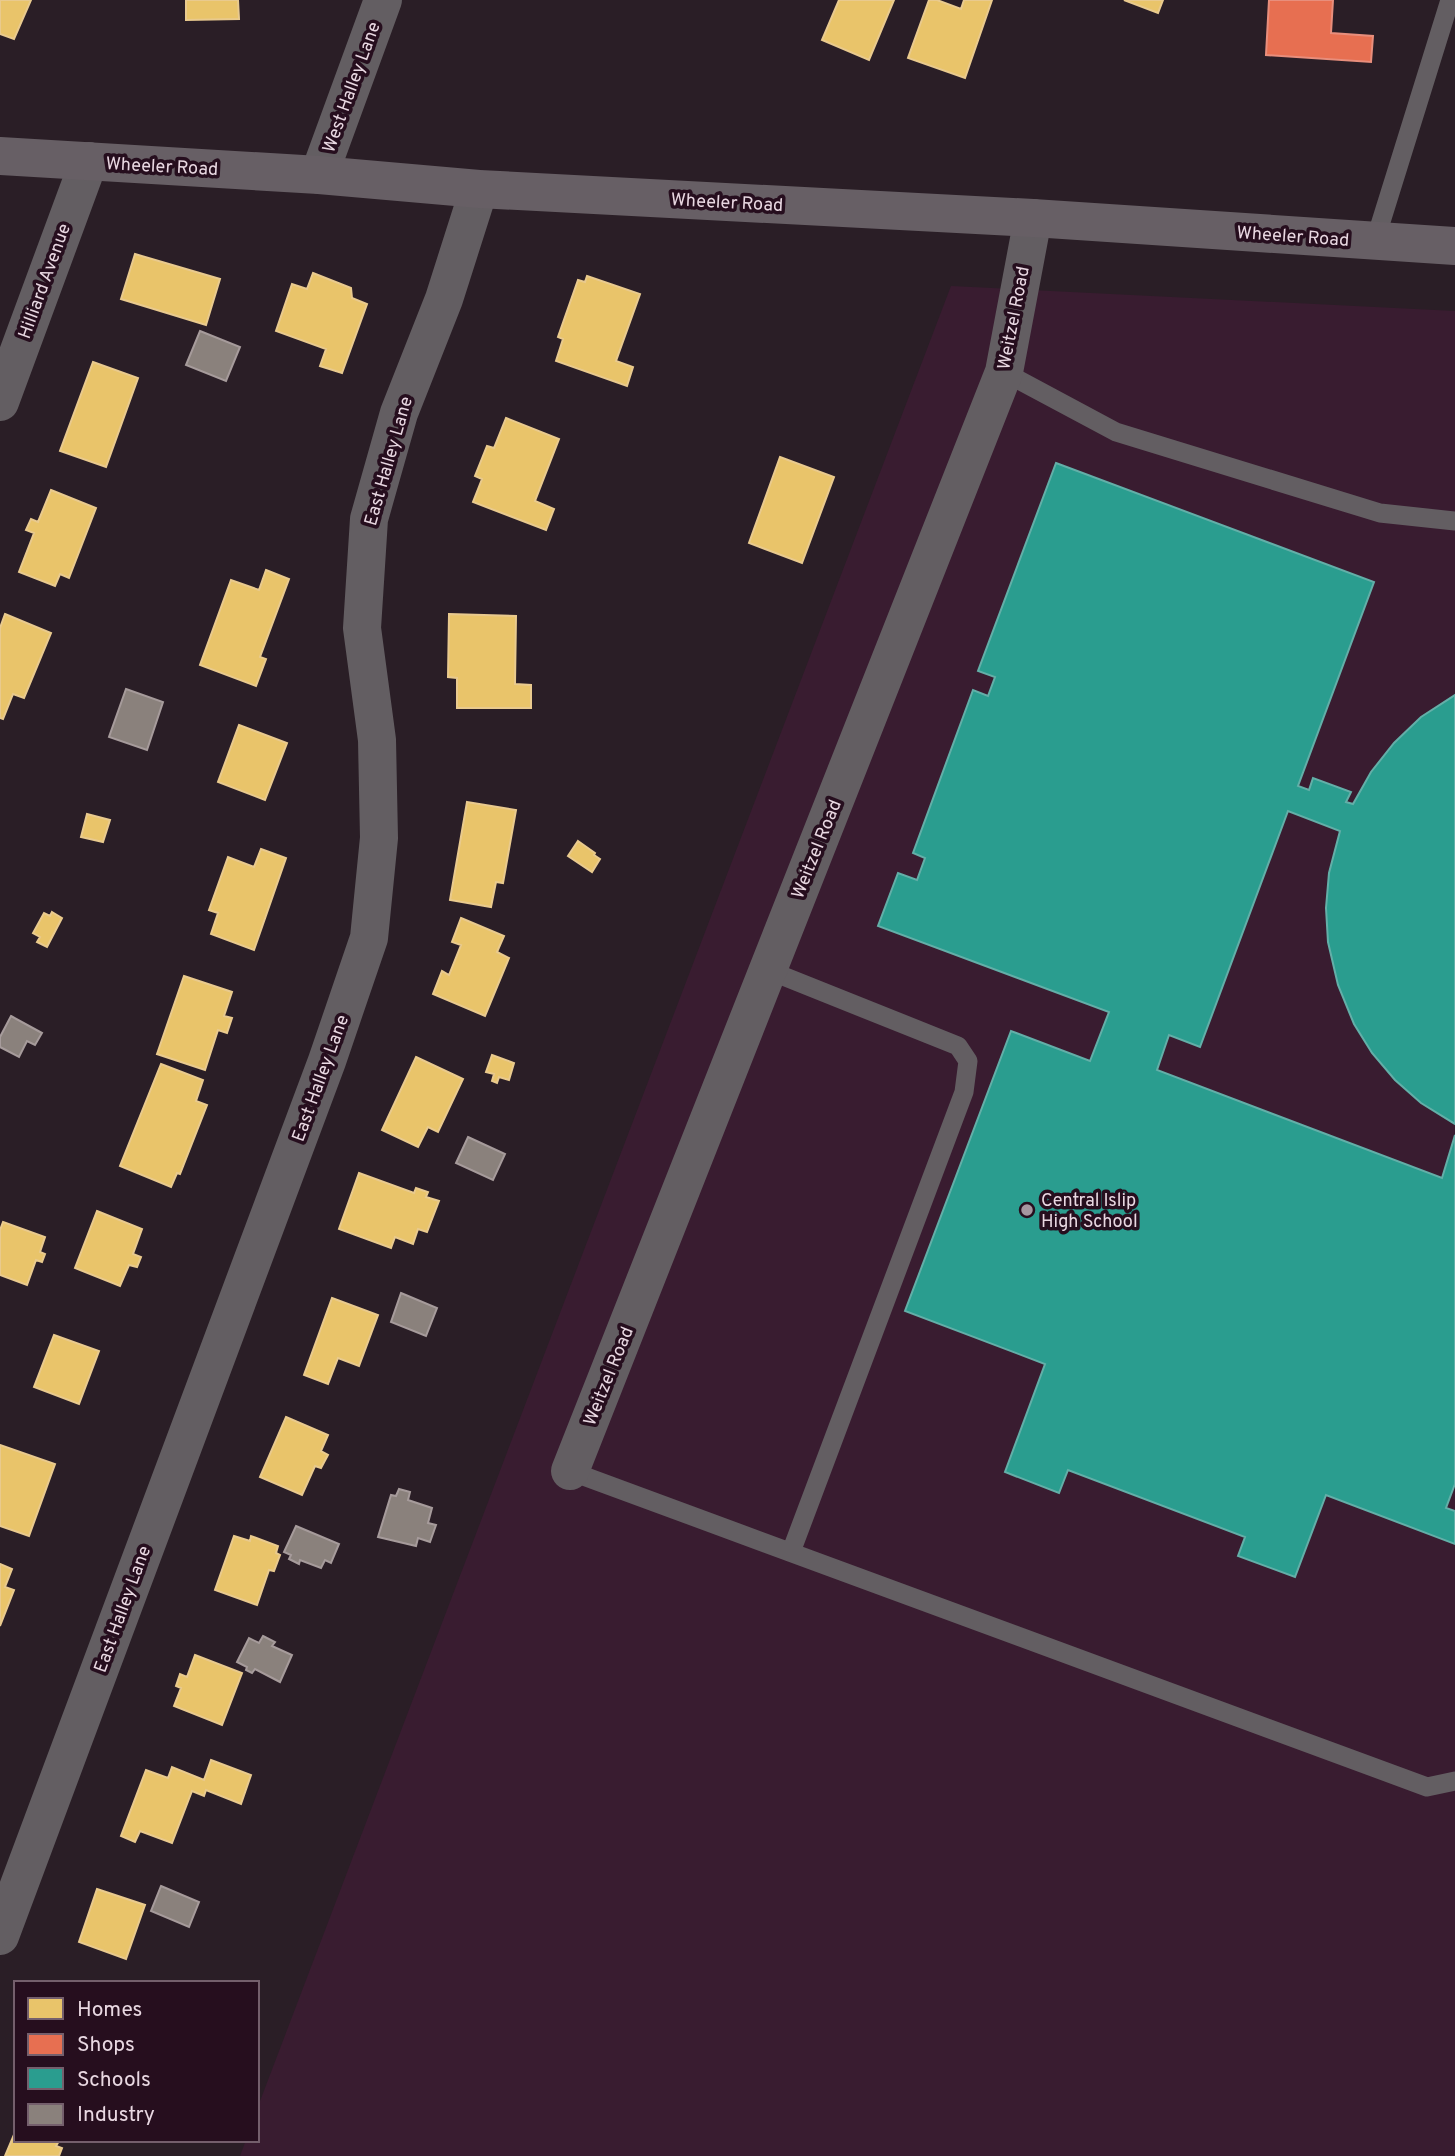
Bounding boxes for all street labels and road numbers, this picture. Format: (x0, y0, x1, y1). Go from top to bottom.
street label: West Halley Lane (318, 19, 387, 156)
street label: Wheeler Road (105, 153, 219, 182)
street label: Wheeler Road (670, 189, 784, 218)
street label: Hilliard Avenue (14, 221, 77, 342)
street label: Wheeler Road (1236, 222, 1350, 253)
street label: Weitzel Road (993, 265, 1036, 372)
street label: East Halley Lane (360, 394, 419, 529)
street label: Weitzel Road (787, 797, 848, 902)
street label: East Halley Lane (288, 1012, 355, 1145)
street label: Weitzel Road (579, 1324, 640, 1429)
street label: East Halley Lane (90, 1543, 157, 1676)

